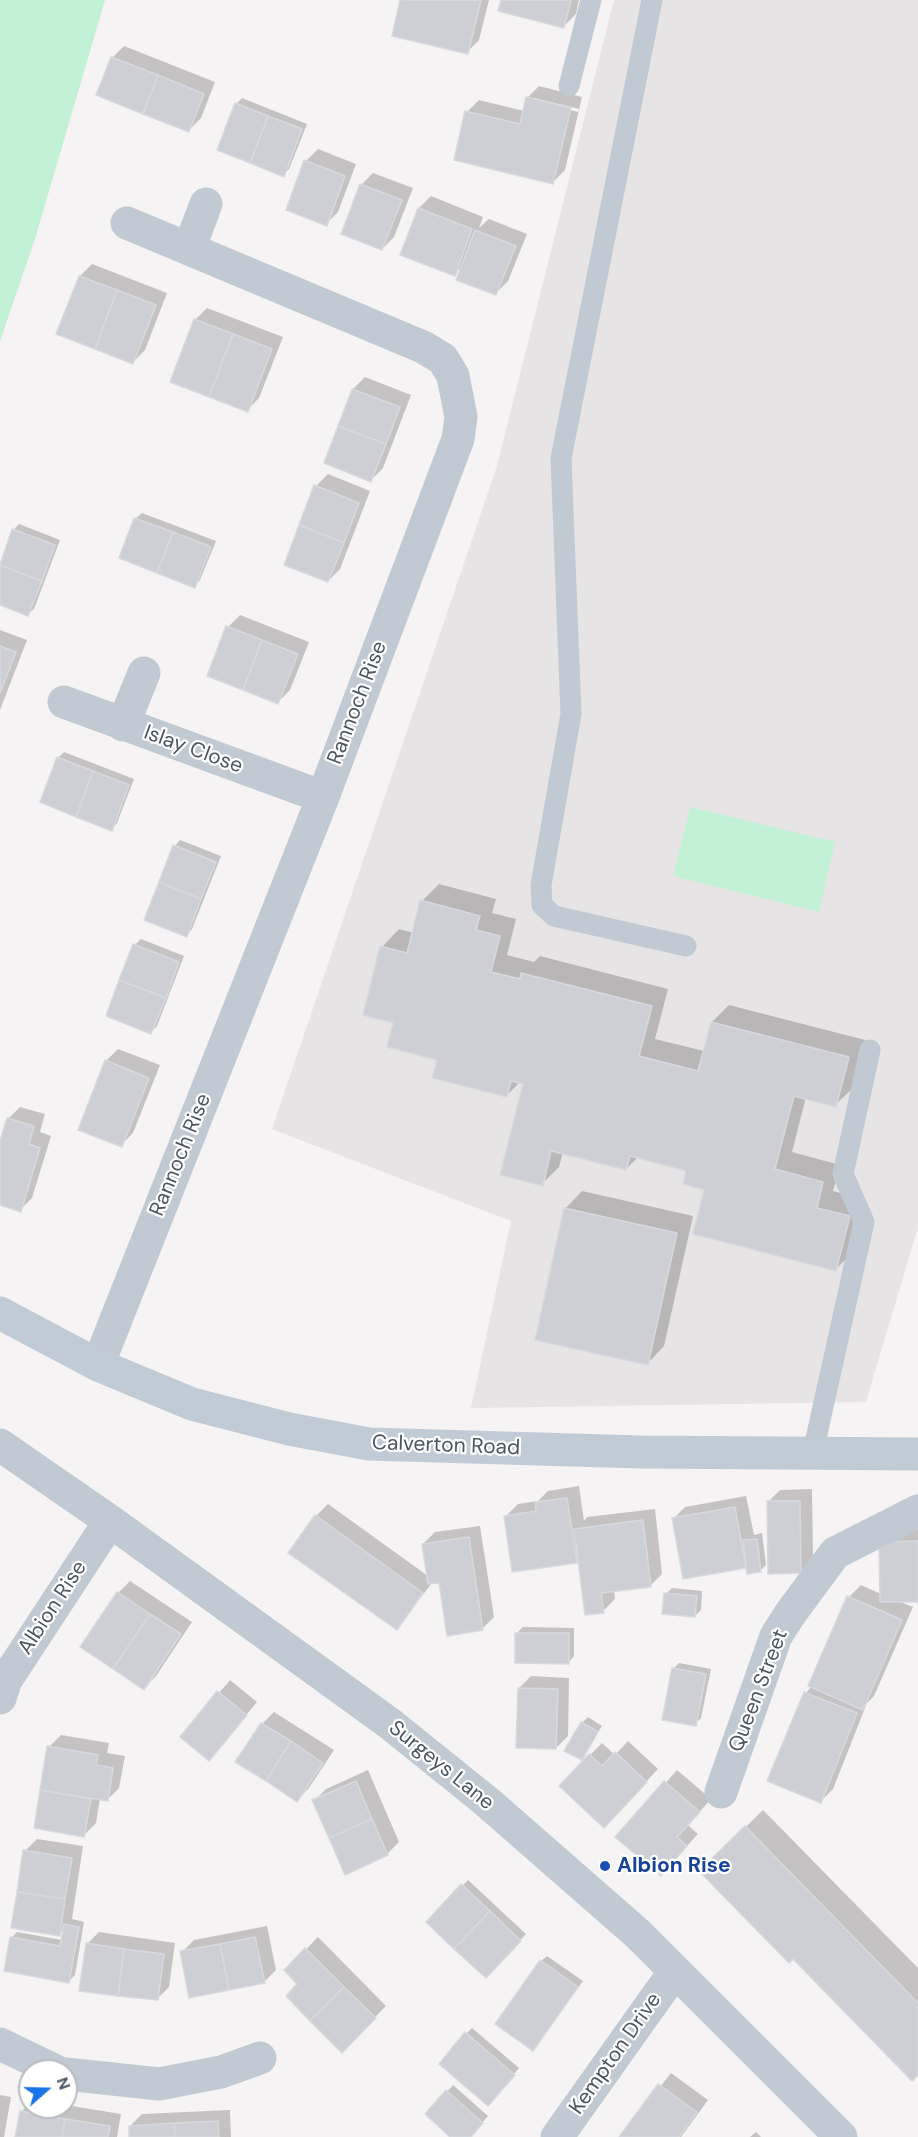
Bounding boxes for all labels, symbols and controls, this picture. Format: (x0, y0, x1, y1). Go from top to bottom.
street label: Rannoch Rise (323, 638, 393, 768)
street label: Islay Close (140, 721, 246, 779)
street label: Rannoch Rise (145, 1090, 217, 1220)
street label: Calverton Road (371, 1431, 521, 1461)
street label: Albion Rise (13, 1556, 93, 1660)
street label: Queen Street (724, 1626, 794, 1756)
street label: Surgeys Lane (383, 1716, 499, 1816)
place label: Albion Rise (617, 1853, 731, 1879)
marker: Albion Rise (598, 1859, 612, 1873)
street label: Kempton Drive (565, 1988, 667, 2120)
north arrow (18, 2059, 78, 2119)
text: N (52, 2074, 75, 2092)

